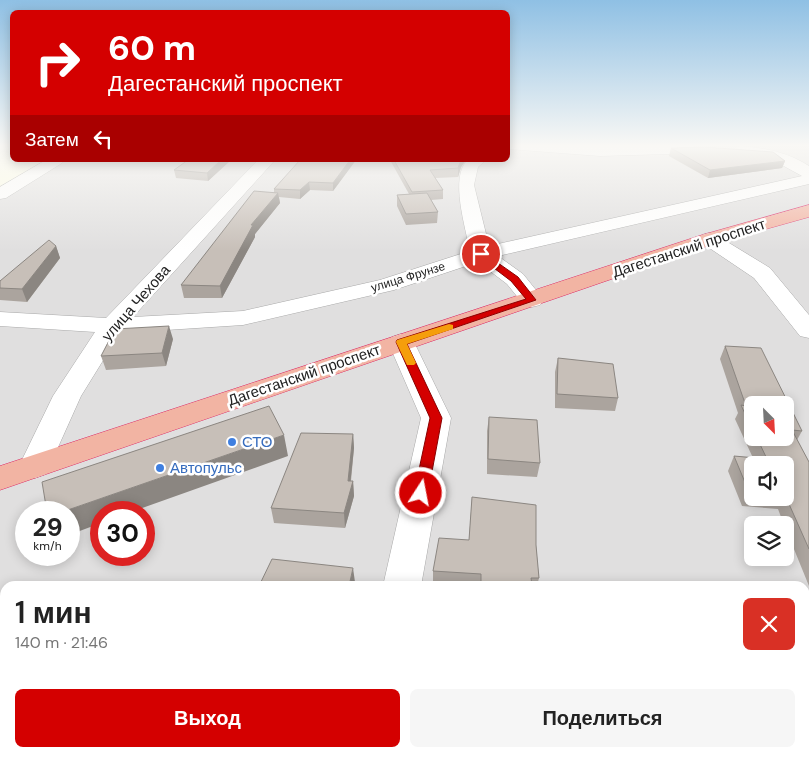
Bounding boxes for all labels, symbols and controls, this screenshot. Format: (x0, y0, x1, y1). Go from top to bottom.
text: 60 m (108, 25, 196, 71)
icon: right (25, 30, 90, 95)
text: Дагестанский проспект (108, 69, 343, 98)
icon: left (89, 125, 117, 153)
text: Затем (25, 127, 79, 152)
street label: Дагестанский проспект (610, 214, 768, 282)
pin (460, 233, 502, 275)
icon: arrive (467, 240, 495, 268)
street label: улица Фрунзе (369, 258, 447, 296)
street label: улица Чехова (97, 260, 175, 345)
street label: Дагестанский проспект (225, 339, 383, 411)
north arrow (744, 396, 794, 446)
map controls (744, 396, 794, 566)
place label: СТО (242, 432, 273, 452)
marker: СТО (226, 436, 238, 448)
button: sound (744, 456, 794, 506)
place label: Автопульс (170, 458, 243, 478)
marker: Автопульс (154, 462, 166, 474)
position arrow (394, 466, 446, 518)
speed limit sign: 30 (90, 501, 155, 566)
text: 29 (32, 511, 63, 544)
button: layers (744, 516, 794, 566)
text: km/h (33, 538, 62, 554)
text: 1 мин (15, 593, 92, 632)
button: close (743, 598, 795, 650)
text: 140 m · 21:46 (15, 632, 108, 653)
button: Выход (15, 689, 400, 747)
button: Поделиться (410, 689, 795, 747)

